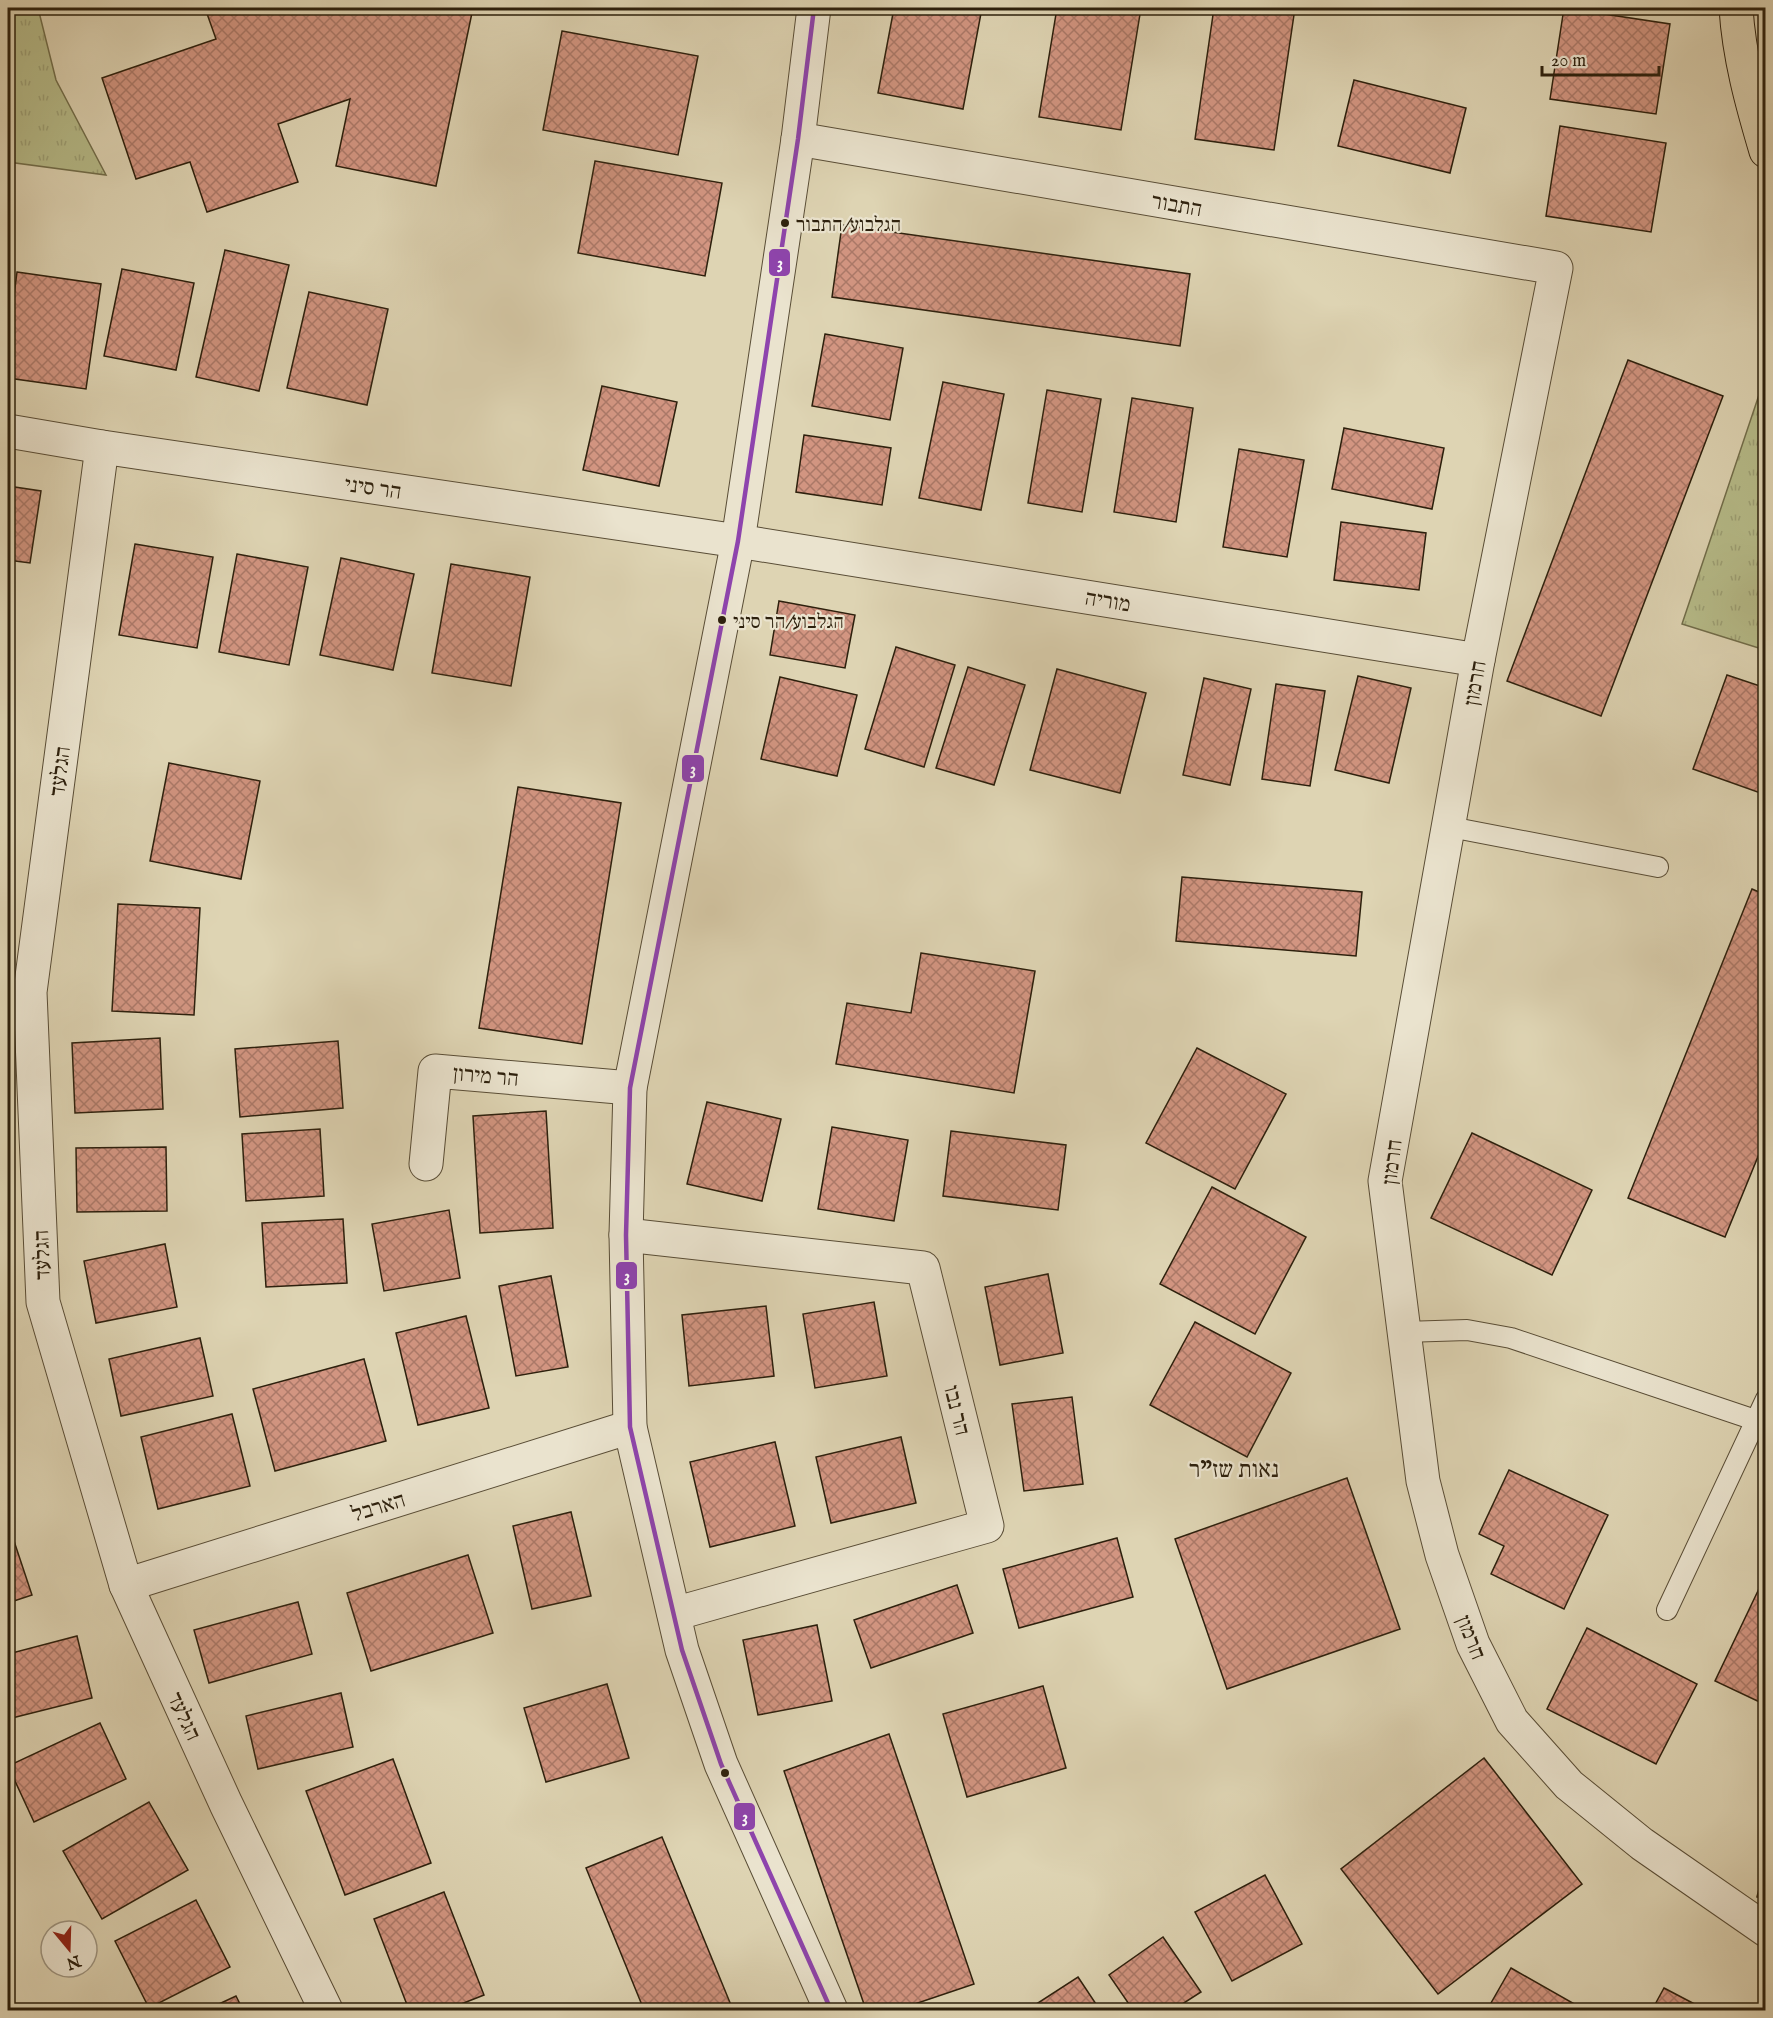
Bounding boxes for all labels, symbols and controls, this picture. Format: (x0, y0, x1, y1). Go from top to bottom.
scale bar (1542, 39, 1659, 77)
text: 20 m (1551, 50, 1586, 73)
street label: התבור (1149, 188, 1204, 224)
place label: הגלבוע/התבור (796, 213, 901, 238)
marker: הגלבוע/התבור (779, 217, 791, 229)
line badge: 3 (768, 248, 791, 277)
text: 3 (777, 254, 783, 274)
street label: הר סיני (342, 471, 403, 507)
street label: מוריה (1083, 585, 1133, 619)
place label: הגלבוע/הר סיני (733, 610, 844, 635)
marker: הגלבוע/הר סיני (716, 614, 728, 626)
street label: חרמון (1458, 659, 1494, 708)
street label: הגלעד (44, 745, 78, 798)
line badge: 3 (681, 754, 705, 783)
text: 3 (690, 760, 696, 780)
street label: הר מירון (452, 1060, 520, 1094)
street label: חרמון (1376, 1138, 1410, 1186)
street label: הגלעד (28, 1229, 58, 1281)
line badge: 3 (615, 1261, 638, 1290)
text: 3 (624, 1267, 630, 1287)
street label: הר נבו (936, 1382, 976, 1439)
district label: נאות שז"ר (1189, 1455, 1279, 1486)
street label: הארבל (348, 1486, 409, 1529)
street label: חרמון (1449, 1611, 1492, 1664)
street label: הגלעד (160, 1688, 206, 1746)
unlabelled marker (719, 1767, 731, 1779)
line badge: 3 (733, 1802, 756, 1831)
text: 3 (742, 1808, 748, 1828)
north arrow (39, 1919, 99, 1979)
text: N (63, 1949, 84, 1973)

